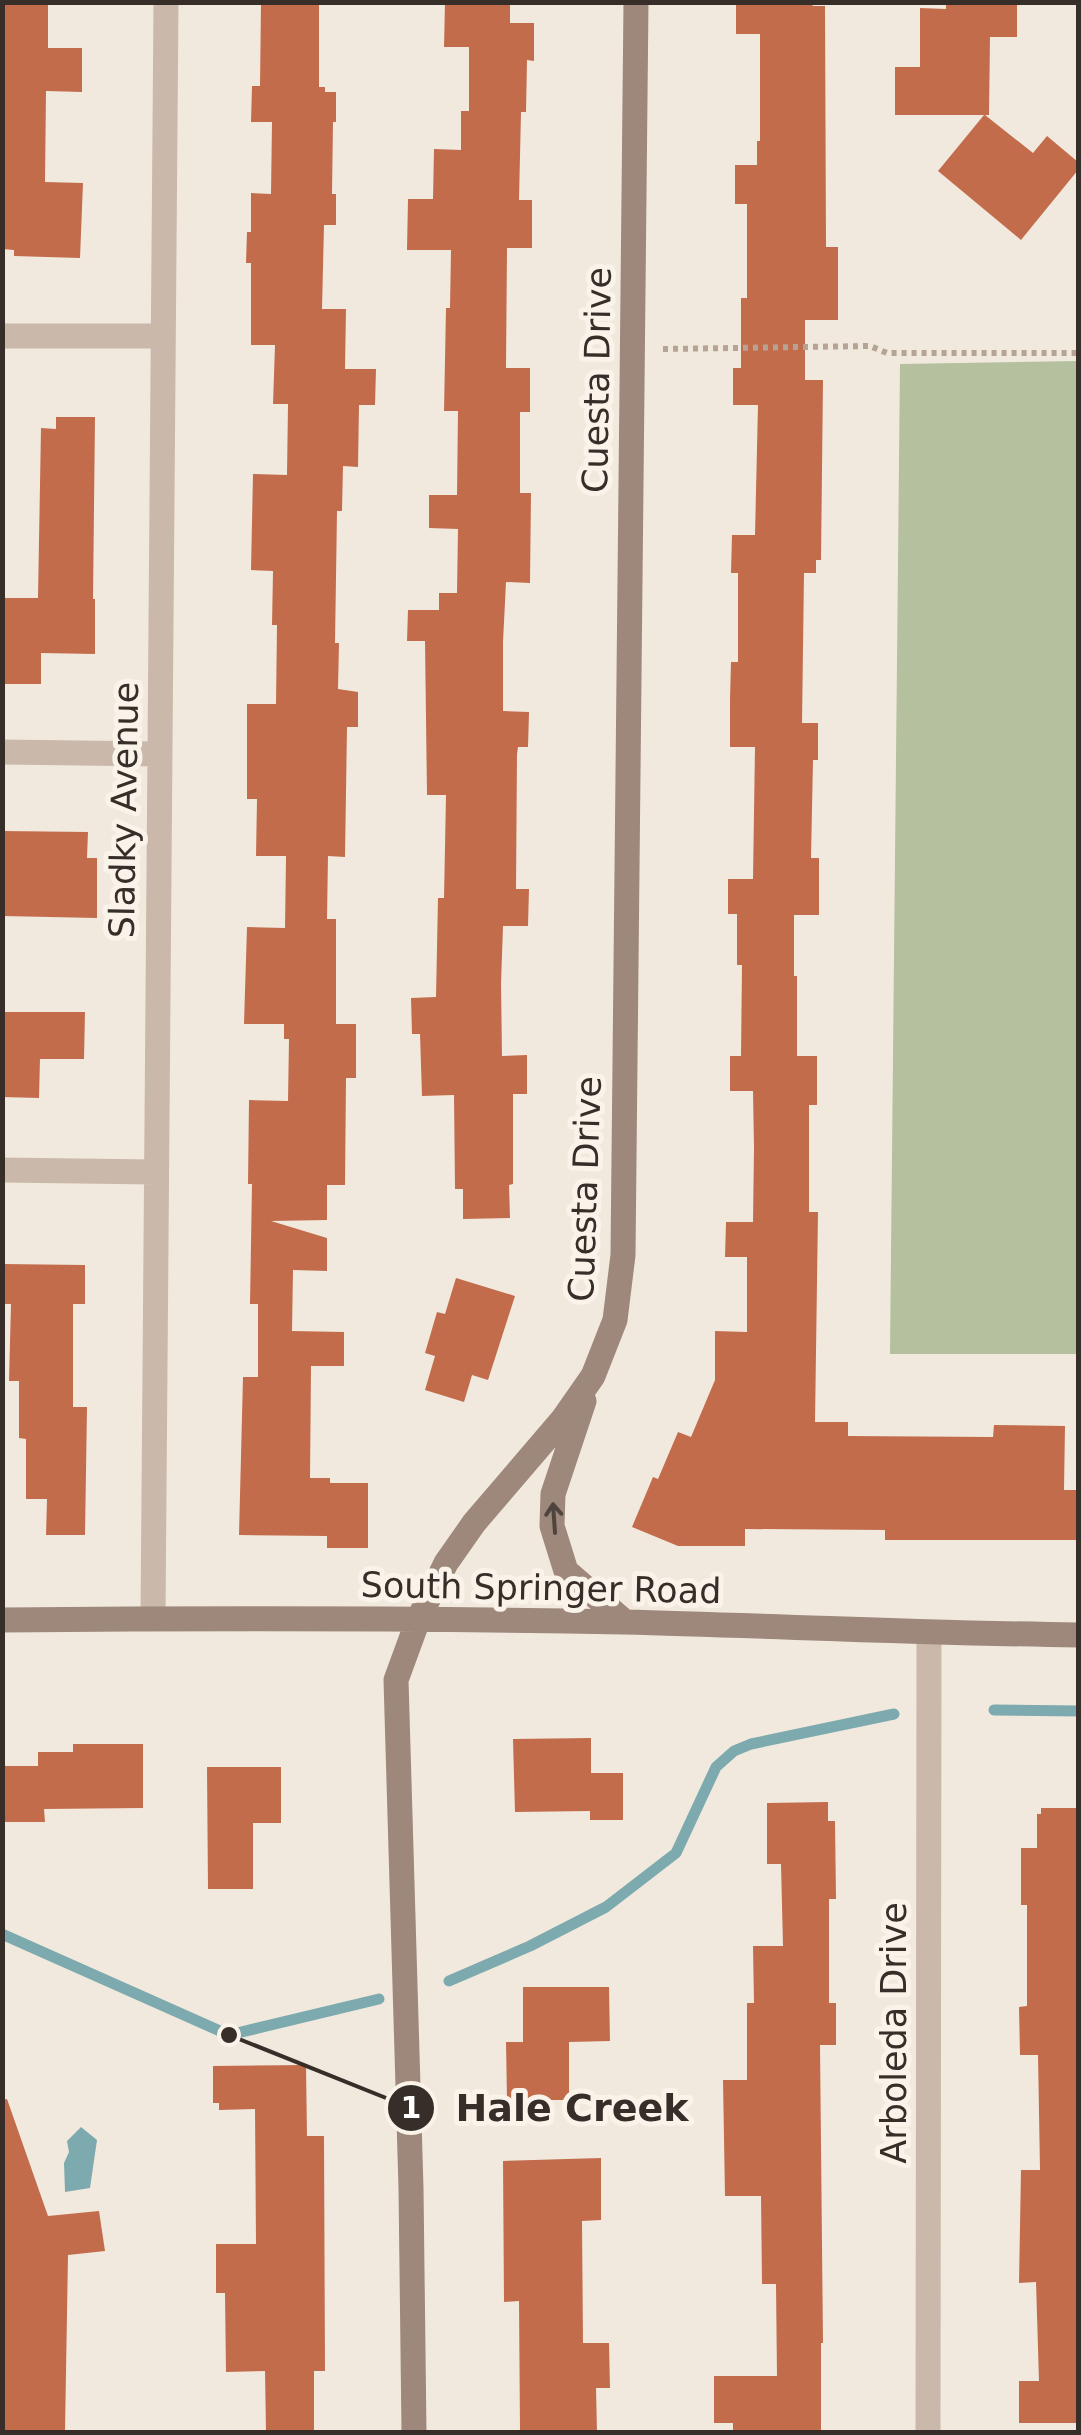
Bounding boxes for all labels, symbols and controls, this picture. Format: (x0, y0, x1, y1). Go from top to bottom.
street label: Cuesta Drive (575, 267, 619, 493)
street label: Sladky Avenue (102, 681, 146, 939)
street label: Cuesta Drive (561, 1075, 609, 1303)
one-way arrow (544, 1502, 563, 1535)
street label: South Springer Road (360, 1565, 722, 1611)
street label: Arboleda Drive (874, 1902, 914, 2164)
callout: Hale Creek (386, 2074, 709, 2142)
text: Hale Creek (456, 2086, 689, 2130)
text: 1 (401, 2090, 421, 2125)

